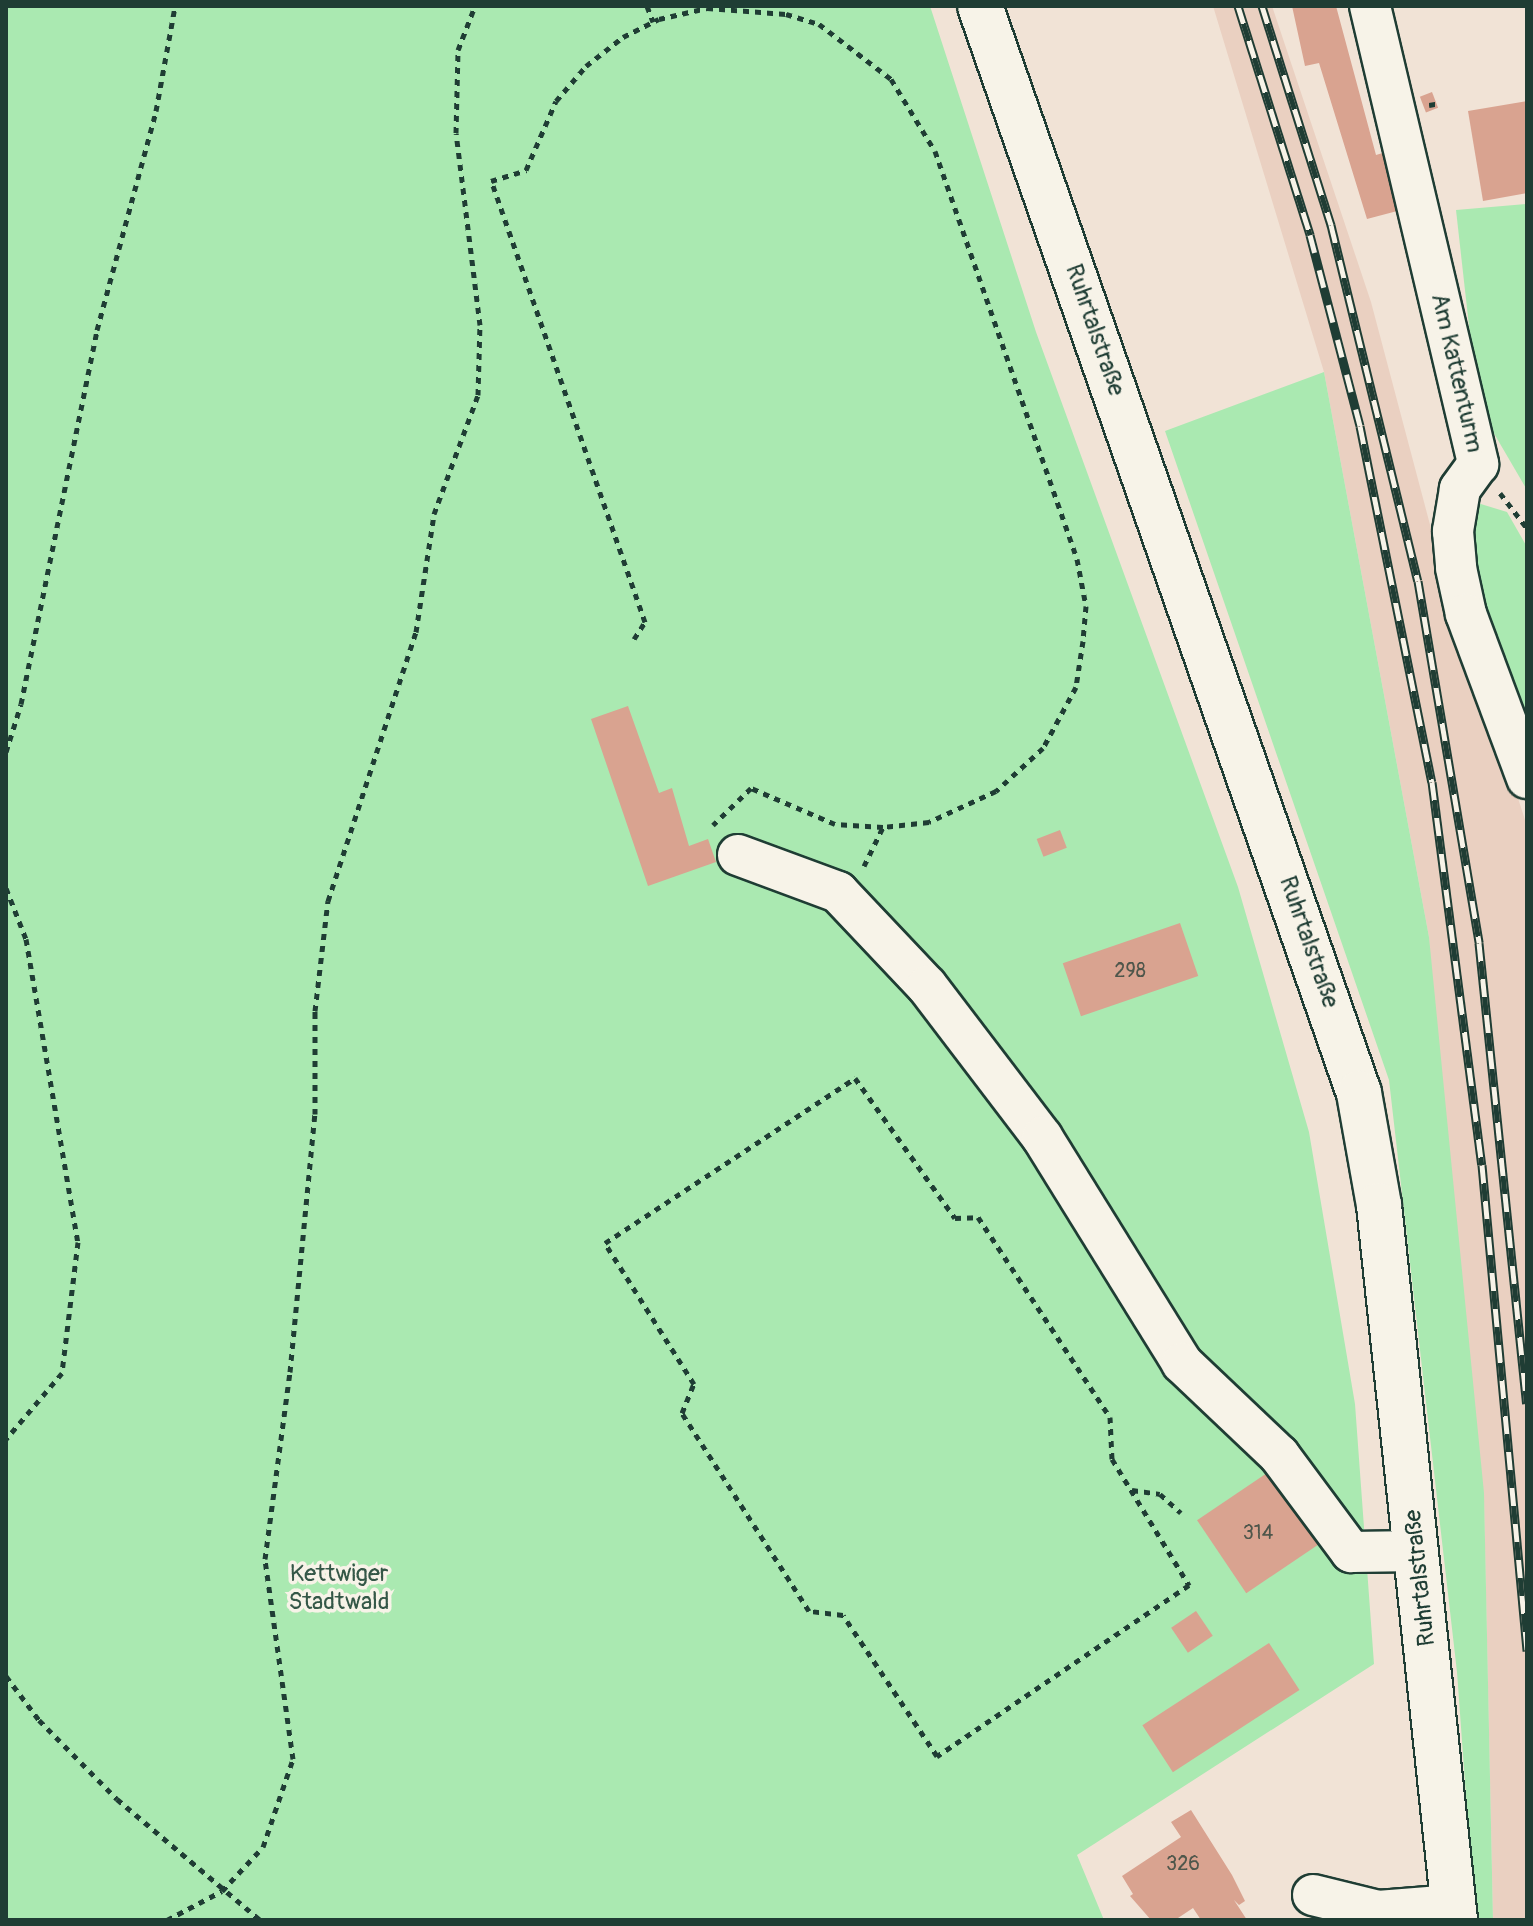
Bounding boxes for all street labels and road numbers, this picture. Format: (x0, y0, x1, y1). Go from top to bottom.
street label: Ruhrtalstraße (1059, 260, 1131, 400)
street label: Am Kattenturm (1425, 291, 1489, 455)
street label: Ruhrtalstraße (1273, 872, 1345, 1012)
street label: Ruhrtalstraße (1398, 1508, 1442, 1648)

